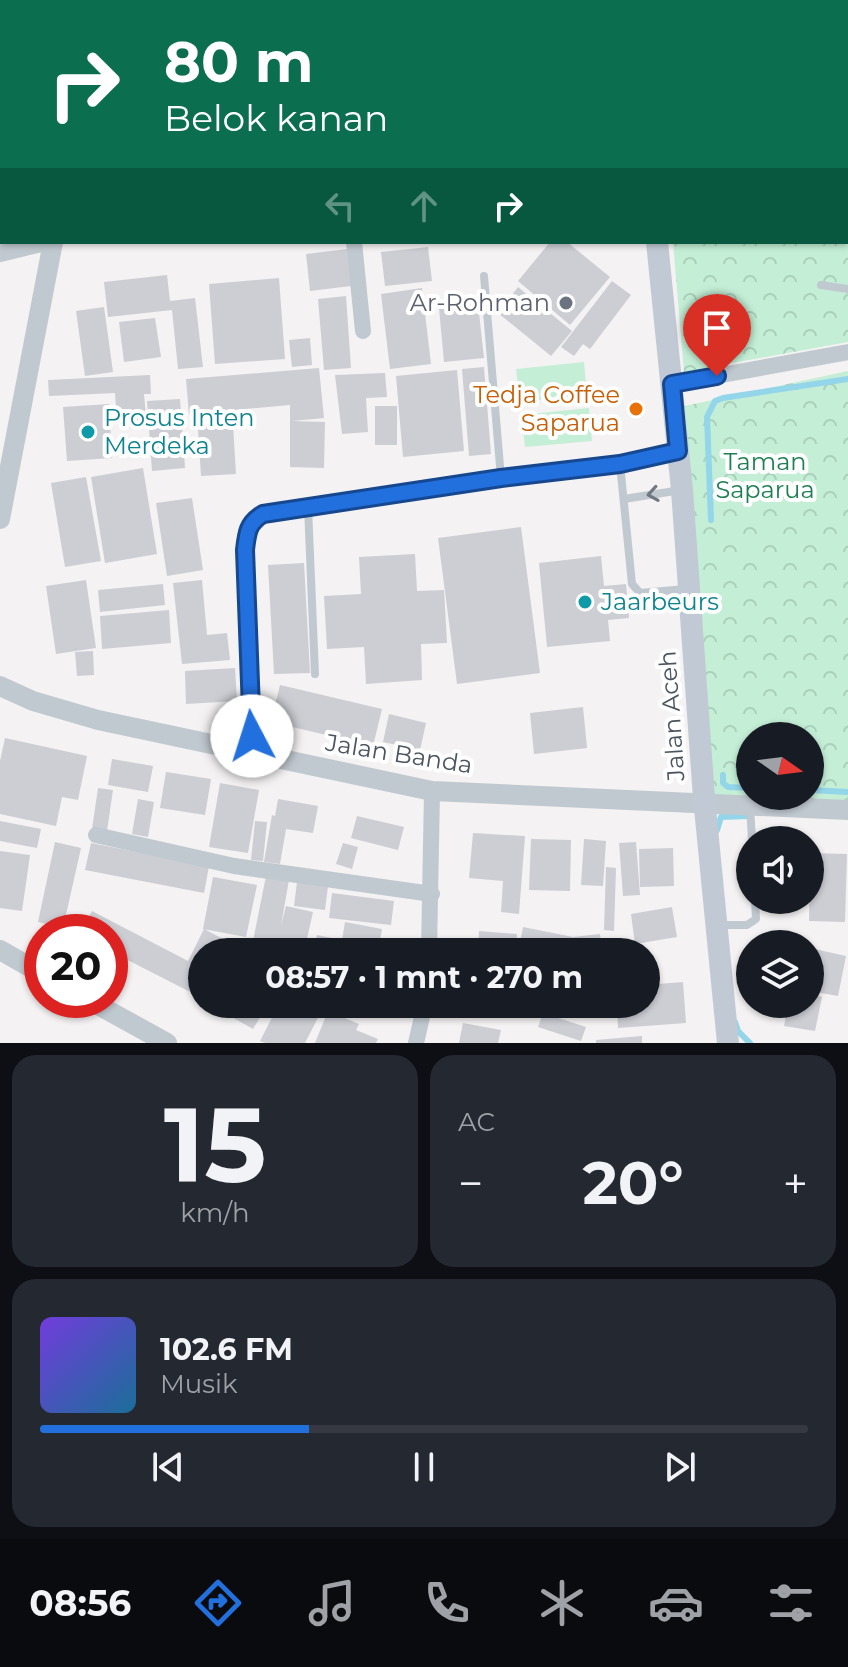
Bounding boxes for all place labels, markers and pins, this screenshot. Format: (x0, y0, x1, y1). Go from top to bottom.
place label: Ar-Rohman (410, 288, 550, 317)
marker: Ar-Rohman (557, 294, 575, 312)
pin (683, 294, 751, 376)
place label: Tedja Coffee Saparua (473, 380, 620, 437)
marker: Tedja Coffee Saparua (627, 400, 645, 418)
place label: Prosus Inten Merdeka (104, 403, 254, 460)
marker: Prosus Inten Merdeka (79, 423, 97, 441)
place label: Jaarbeurs (600, 587, 719, 616)
marker: Jaarbeurs (576, 593, 594, 611)

